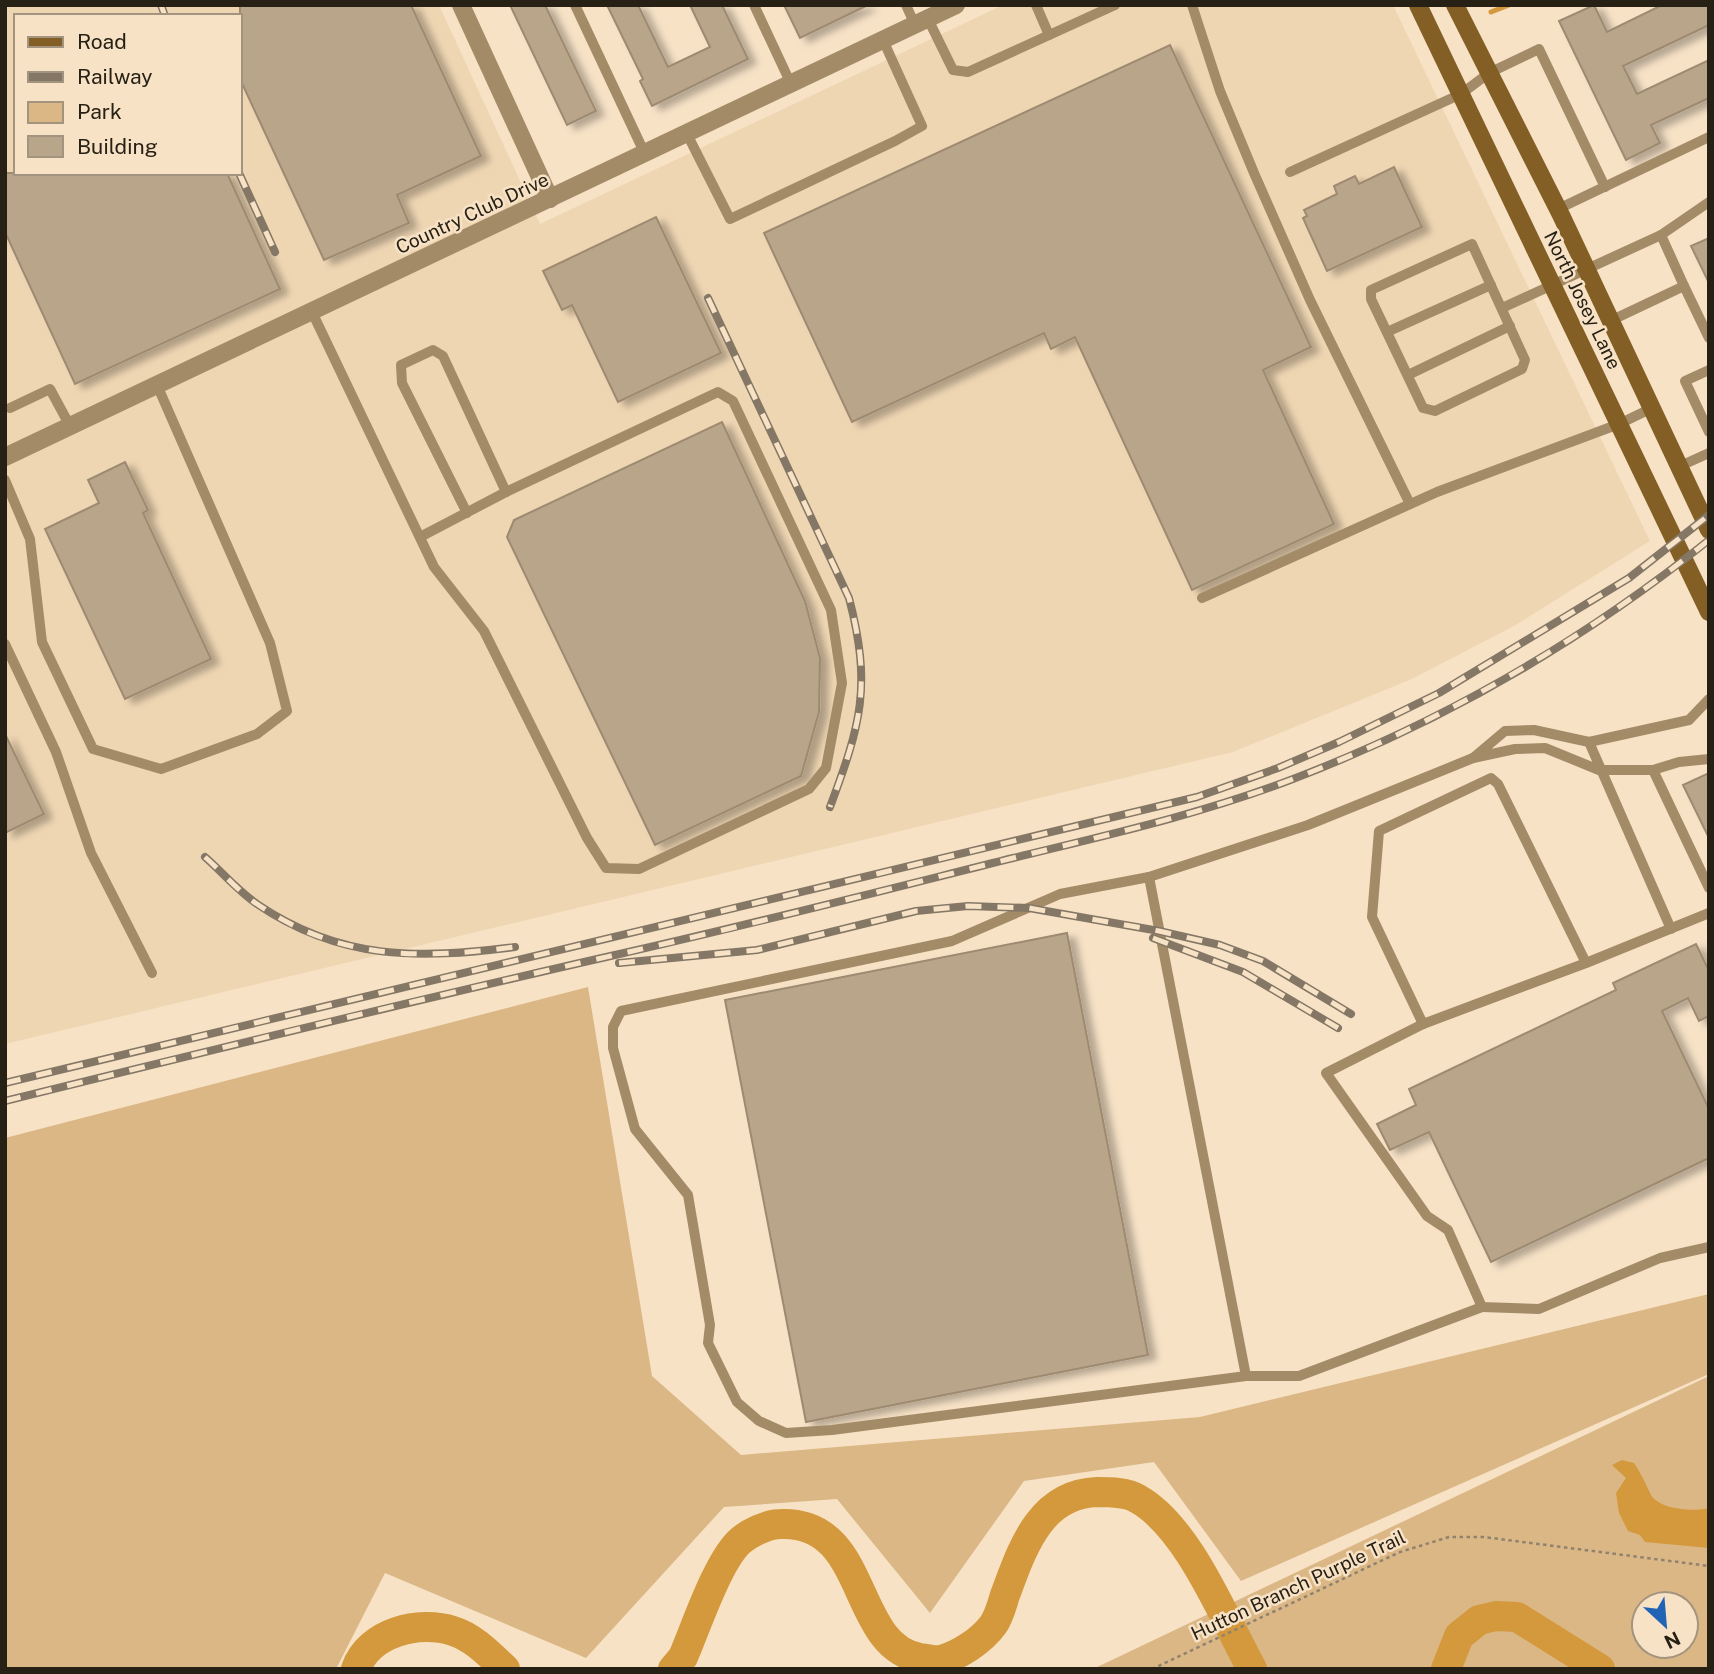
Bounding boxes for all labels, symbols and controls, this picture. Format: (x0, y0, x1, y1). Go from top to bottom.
legend (14, 14, 242, 175)
text: Road (77, 29, 127, 54)
text: Railway (77, 64, 153, 89)
text: Park (77, 99, 122, 124)
text: Building (77, 134, 158, 159)
street label: Country Club Drive (392, 168, 552, 258)
street label: North Josey Lane (1540, 227, 1626, 373)
street label: Hutton Branch Purple Trail (1187, 1526, 1409, 1644)
north arrow (1630, 1590, 1700, 1660)
text: N (1661, 1627, 1684, 1653)

